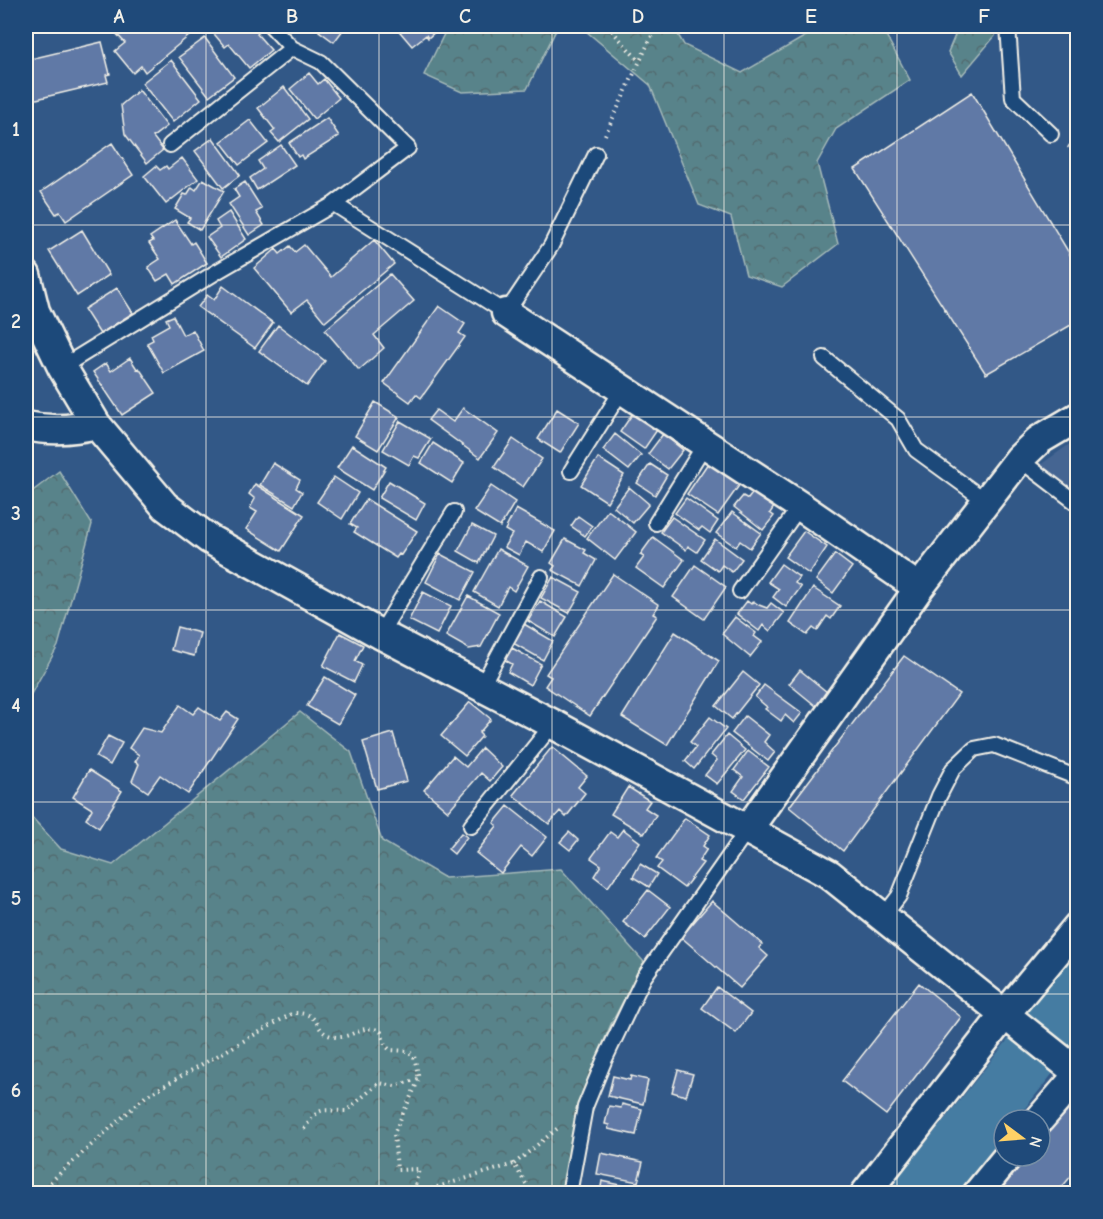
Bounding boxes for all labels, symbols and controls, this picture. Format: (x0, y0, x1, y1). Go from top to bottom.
text: A (113, 5, 125, 28)
text: B (286, 5, 298, 28)
text: C (459, 5, 471, 28)
text: D (632, 5, 644, 28)
text: E (805, 5, 817, 28)
text: F (978, 5, 990, 28)
text: 1 (12, 118, 20, 141)
text: 2 (11, 310, 21, 333)
text: 3 (11, 502, 21, 525)
text: 4 (11, 694, 21, 717)
text: 5 (11, 887, 21, 910)
text: 6 (11, 1079, 21, 1102)
north arrow (992, 1108, 1052, 1168)
text: N (1025, 1134, 1046, 1149)

